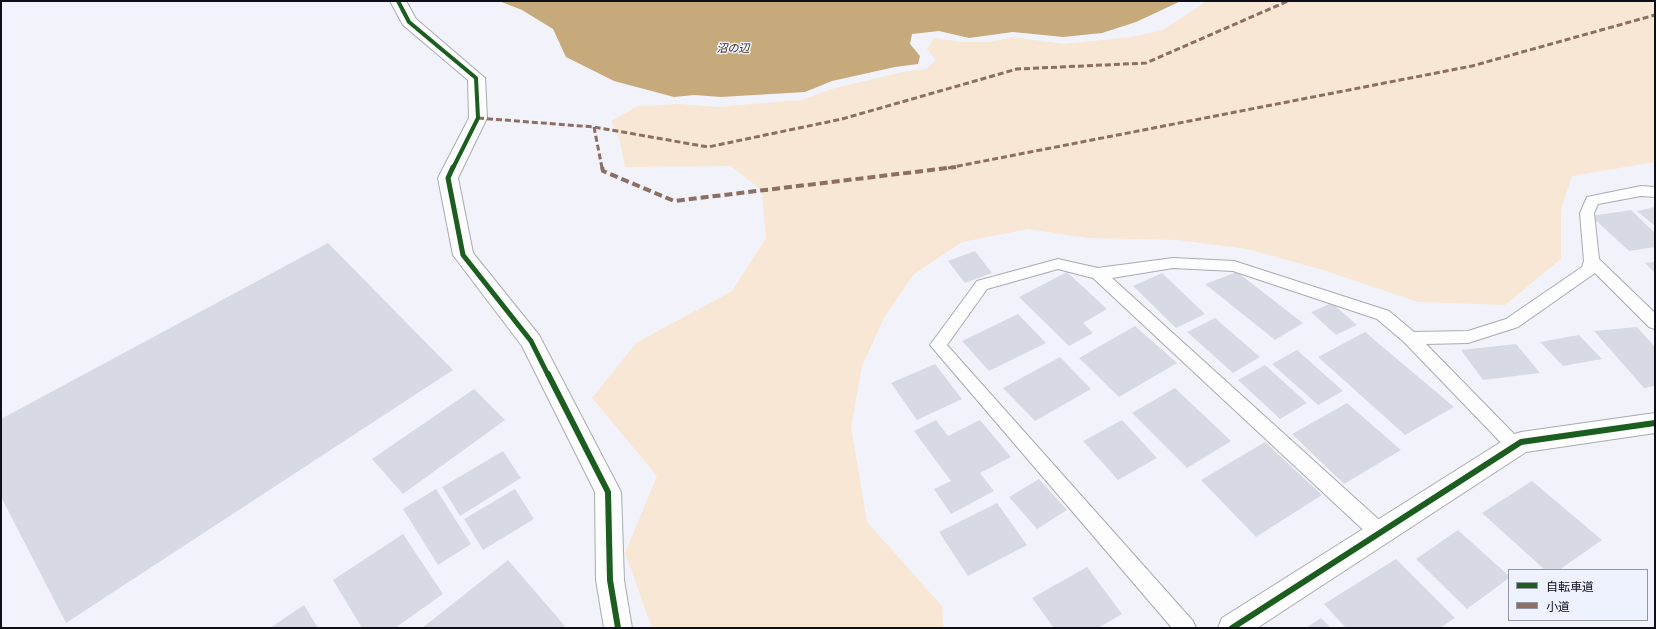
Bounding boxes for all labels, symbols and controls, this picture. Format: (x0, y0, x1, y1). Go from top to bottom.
water label: 沼の辺 (717, 42, 749, 56)
legend (1508, 569, 1648, 621)
text: 自転車道 (1546, 580, 1594, 594)
text: 小道 (1546, 600, 1570, 614)

